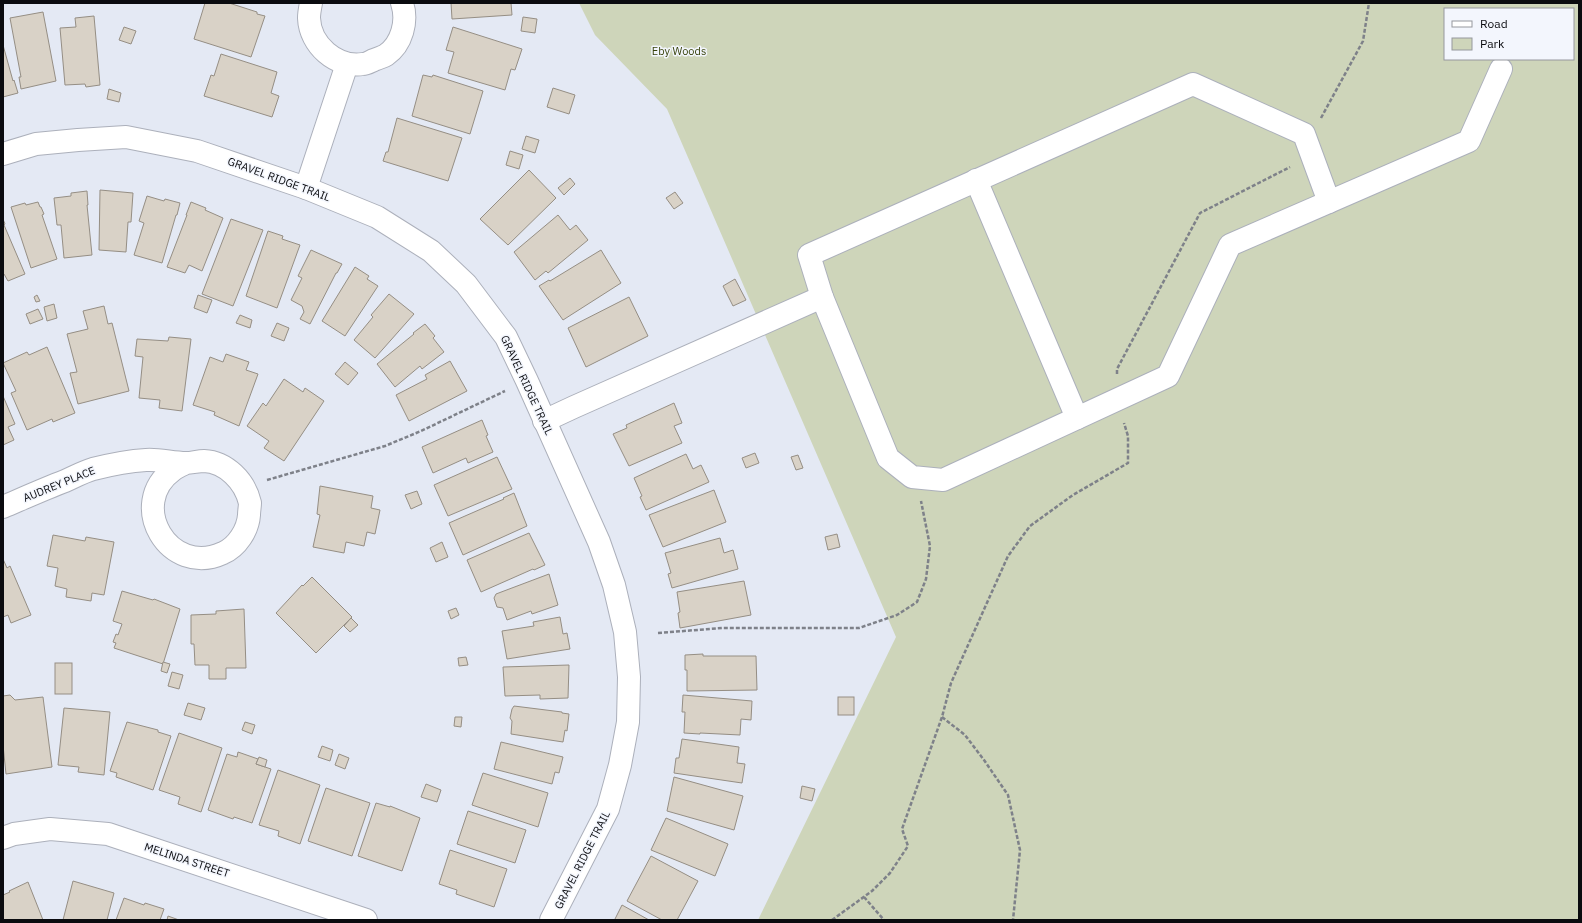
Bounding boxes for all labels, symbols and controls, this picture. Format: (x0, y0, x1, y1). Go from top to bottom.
legend (1444, 8, 1574, 60)
text: Road (1480, 16, 1508, 31)
text: Park (1480, 36, 1505, 51)
park label: Eby Woods (652, 44, 706, 58)
street label: GRAVEL RIDGE TRAIL (226, 154, 333, 204)
street label: GRAVEL RIDGE TRAIL (498, 333, 556, 437)
street label: AUDREY PLACE (21, 463, 97, 505)
street label: GRAVEL RIDGE TRAIL (551, 808, 613, 911)
street label: MELINDA STREET (143, 840, 232, 881)

